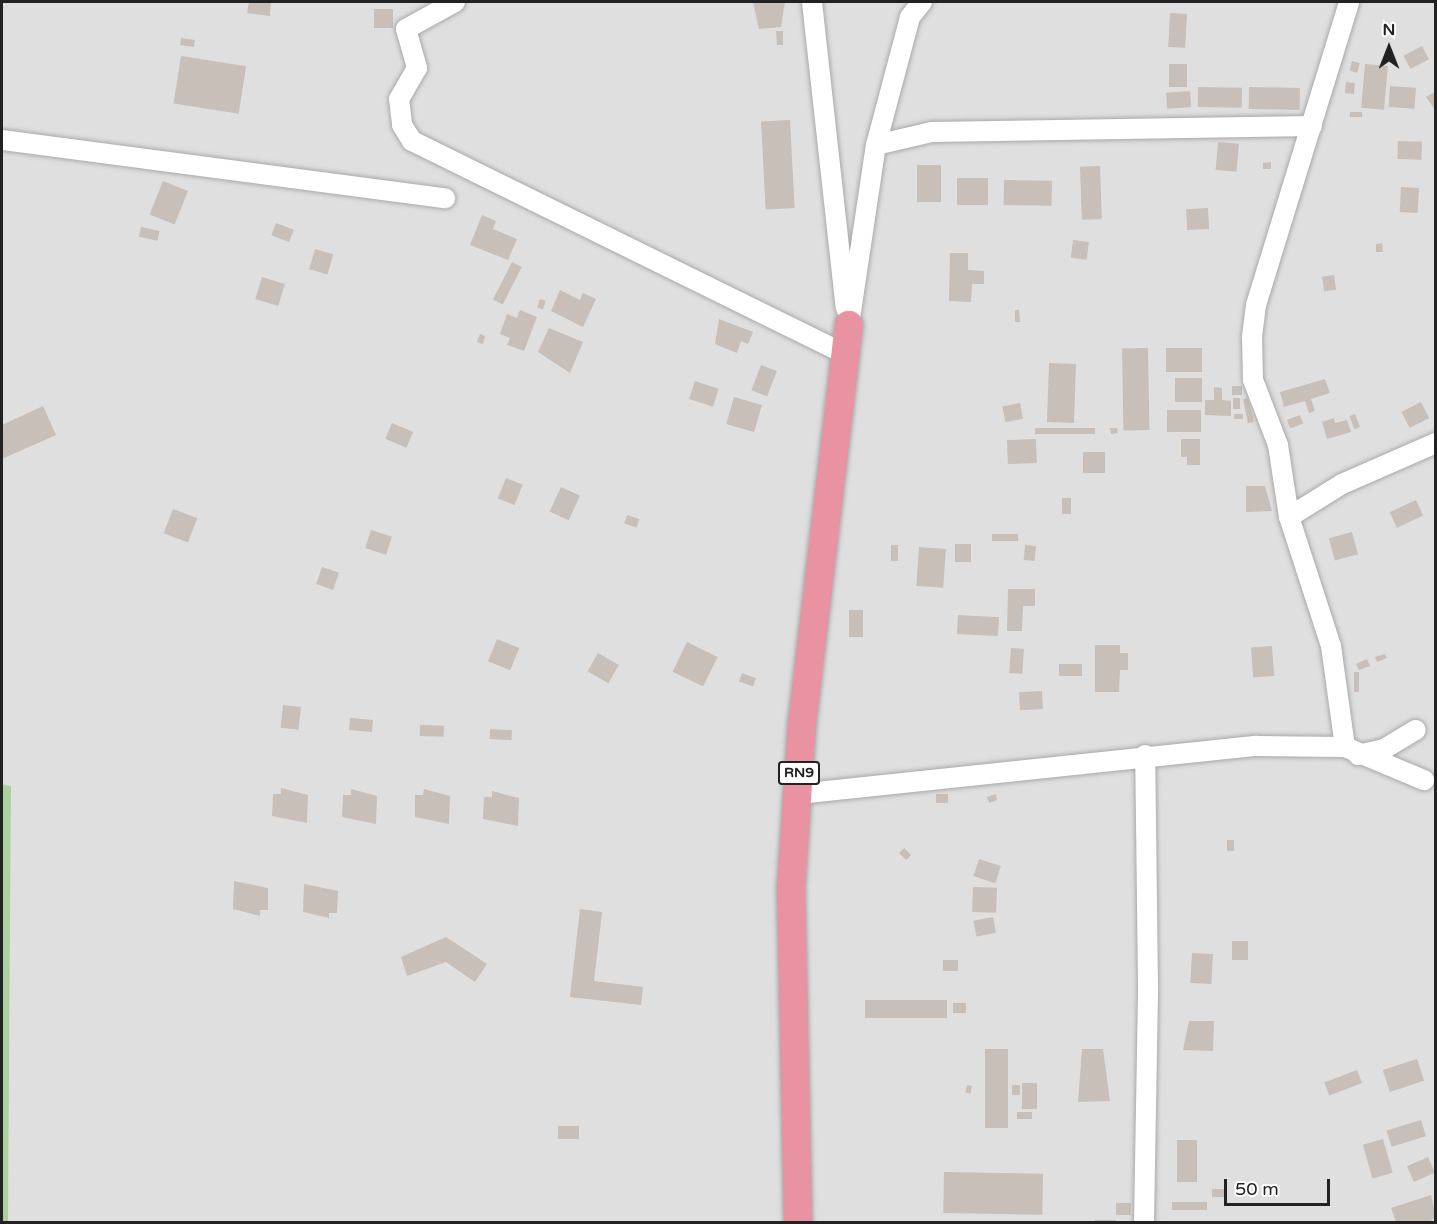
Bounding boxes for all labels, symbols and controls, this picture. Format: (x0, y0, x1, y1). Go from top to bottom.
north arrow (1359, 18, 1419, 78)
text: N (1383, 20, 1395, 40)
road number: RN9 (776, 762, 822, 784)
scale bar (1227, 1167, 1334, 1205)
text: 50 m (1235, 1178, 1279, 1200)

